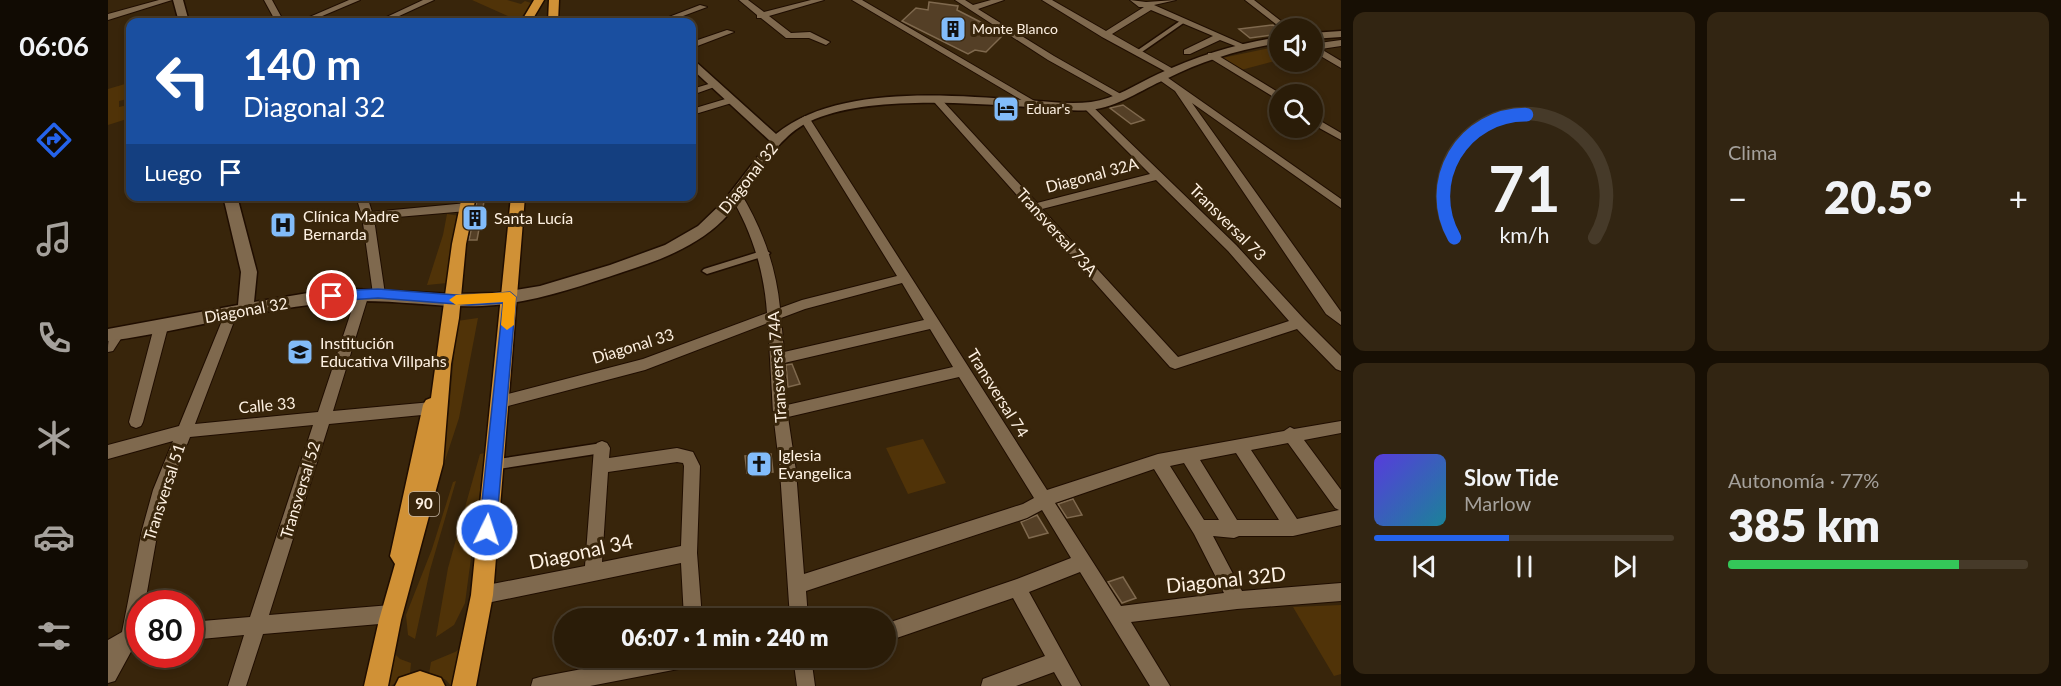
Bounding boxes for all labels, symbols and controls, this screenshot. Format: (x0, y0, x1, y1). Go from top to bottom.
building icon: Monte Blanco (938, 14, 968, 44)
map controls (1269, 18, 1323, 138)
button: sound (1269, 18, 1323, 72)
place label: Monte Blanco (972, 20, 1058, 37)
text: 06:06 (19, 29, 89, 62)
text: 140 m (243, 39, 361, 89)
icon: left (144, 42, 222, 120)
button: search (1269, 84, 1323, 138)
text: Diagonal 32 (243, 90, 385, 123)
hotel icon: Eduar's (991, 94, 1021, 124)
place label: Eduar's (1026, 100, 1070, 117)
icon: directions (33, 119, 75, 161)
street label: Diagonal 32 (714, 139, 781, 217)
text: Clima (1728, 140, 1777, 164)
text: 71 (1488, 150, 1560, 225)
street label: Diagonal 32A (1043, 153, 1140, 196)
icon: arrive (214, 156, 247, 189)
text: Luego (144, 159, 202, 186)
text: 20.5° (1824, 170, 1932, 224)
text: − (1728, 178, 1747, 218)
text: + (2009, 178, 2028, 218)
street label: Transversal 73 (1186, 179, 1271, 264)
street label: Transversal 73A (1013, 184, 1102, 280)
building icon: Santa Lucía (460, 203, 490, 233)
place label: Clínica Madre Bernarda (303, 206, 399, 243)
place label: Santa Lucía (494, 208, 573, 227)
hospital icon: Clínica Madre Bernarda (268, 210, 298, 240)
icon: music (33, 218, 75, 260)
text: km/h (1499, 223, 1549, 249)
pin (306, 270, 357, 321)
icon: arrive (315, 279, 348, 312)
street label: Diagonal 32 (203, 293, 289, 326)
street label: Transversal 74A (763, 311, 790, 423)
icon: phone (33, 317, 75, 359)
street label: Diagonal 33 (590, 324, 676, 367)
place label: Institución Educativa Villpahs (320, 333, 447, 370)
school or university icon: Institución Educativa Villpahs (285, 337, 315, 367)
street label: Transversal 74 (964, 345, 1033, 440)
street label: Calle 33 (238, 393, 296, 416)
icon: climate (33, 417, 75, 459)
street label: Transversal 52 (276, 439, 323, 541)
street label: Transversal 51 (139, 441, 188, 543)
place label: Iglesia Evangelica (778, 445, 852, 482)
church icon: Iglesia Evangelica (744, 449, 774, 479)
text: Slow Tide (1464, 464, 1559, 491)
text: Autonomía · 77% (1728, 468, 1879, 492)
text: Marlow (1464, 491, 1531, 515)
road number: 90 (409, 492, 439, 516)
position arrow (455, 498, 519, 562)
text: 385 km (1728, 498, 1880, 552)
icon: car (33, 516, 75, 558)
street label: Diagonal 34 (527, 528, 635, 574)
icon: previous (1408, 550, 1441, 583)
icon: pause (1508, 550, 1541, 583)
icon: next (1608, 550, 1641, 583)
street label: Diagonal 32D (1165, 561, 1287, 597)
speed limit sign: 80 (126, 590, 204, 668)
icon: filters (33, 615, 75, 657)
text: 06:07 · 1 min · 240 m (622, 624, 828, 651)

